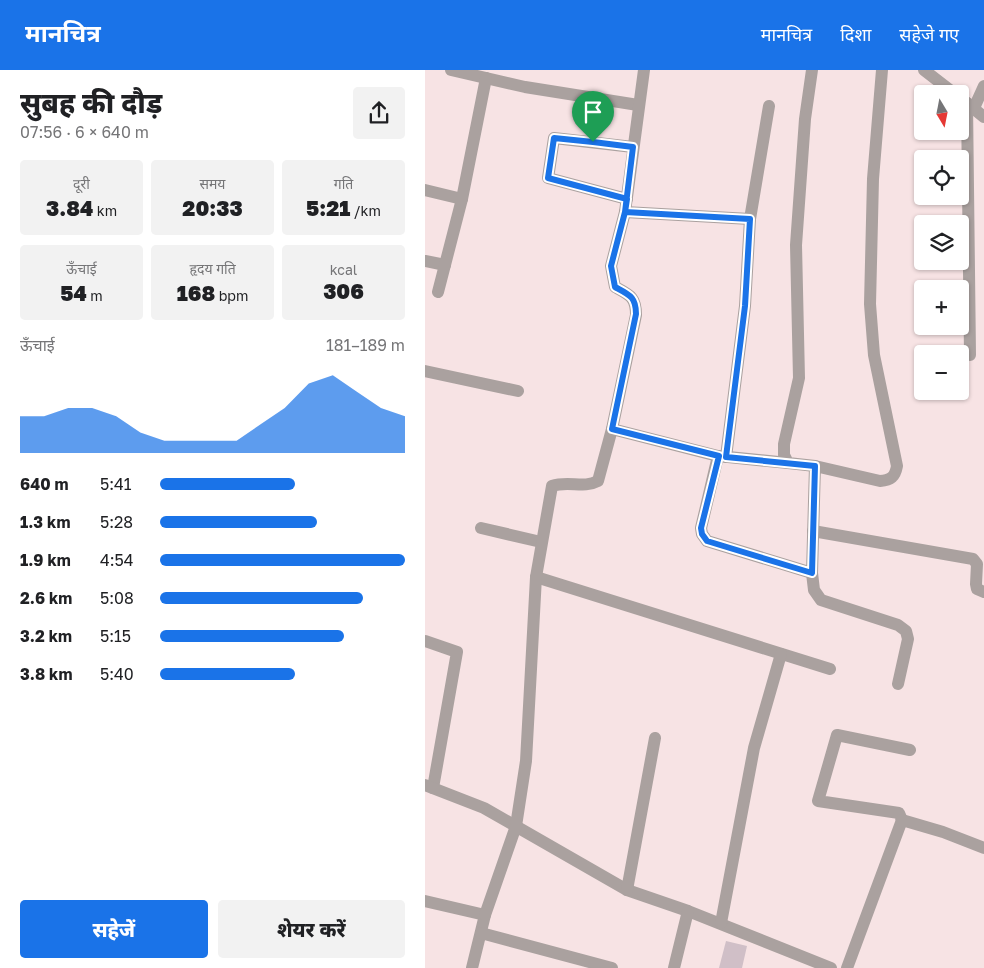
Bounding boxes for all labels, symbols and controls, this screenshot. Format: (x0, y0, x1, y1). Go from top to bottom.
text: मानचित्र (25, 18, 101, 47)
text: मानचित्र (761, 23, 812, 45)
text: दिशा (840, 23, 871, 45)
text: सहेजे गए (899, 23, 959, 45)
north arrow (914, 85, 969, 140)
map controls (914, 85, 969, 400)
text: सुबह की दौड़ (20, 86, 162, 119)
button: share (353, 87, 405, 139)
pin (572, 91, 614, 142)
icon: arrive (579, 98, 607, 126)
text: 07:56 · 6 × 640 m (20, 122, 149, 142)
button: locate (914, 150, 969, 205)
text: दूरी (73, 175, 90, 192)
text: समय (200, 175, 225, 192)
text: गति (334, 175, 353, 192)
text: 3.84 (46, 195, 93, 221)
text: 20:33 (182, 195, 243, 221)
text: 5:21 (306, 195, 350, 221)
text: km (93, 202, 117, 219)
text: /km (350, 202, 381, 219)
button: layers (914, 215, 969, 270)
text: ऊँचाई (66, 260, 97, 277)
text: हृदय गति (189, 260, 236, 277)
text: kcal (330, 261, 357, 278)
text: 306 (323, 278, 364, 304)
text: 54 (60, 280, 87, 306)
text: 168 (177, 280, 215, 306)
button: + (914, 280, 969, 335)
text: m (87, 287, 103, 304)
text: bpm (215, 287, 248, 304)
text: ऊँचाई (20, 335, 55, 355)
text: 181–189 m (326, 335, 405, 355)
button: − (914, 345, 969, 400)
text: 640 m (20, 474, 69, 494)
text: 5:41 (100, 474, 132, 494)
text: 1.3 km (20, 512, 70, 532)
text: 5:28 (100, 512, 133, 532)
text: 1.9 km (20, 550, 71, 570)
text: 4:54 (100, 550, 134, 570)
text: 2.6 km (20, 588, 72, 608)
text: 5:08 (100, 588, 134, 608)
text: 3.2 km (20, 626, 72, 646)
text: 5:15 (100, 626, 131, 646)
text: 3.8 km (20, 664, 72, 684)
text: 5:40 (100, 664, 134, 684)
button: सहेजें (20, 900, 208, 958)
button: शेयर करें (218, 900, 405, 958)

